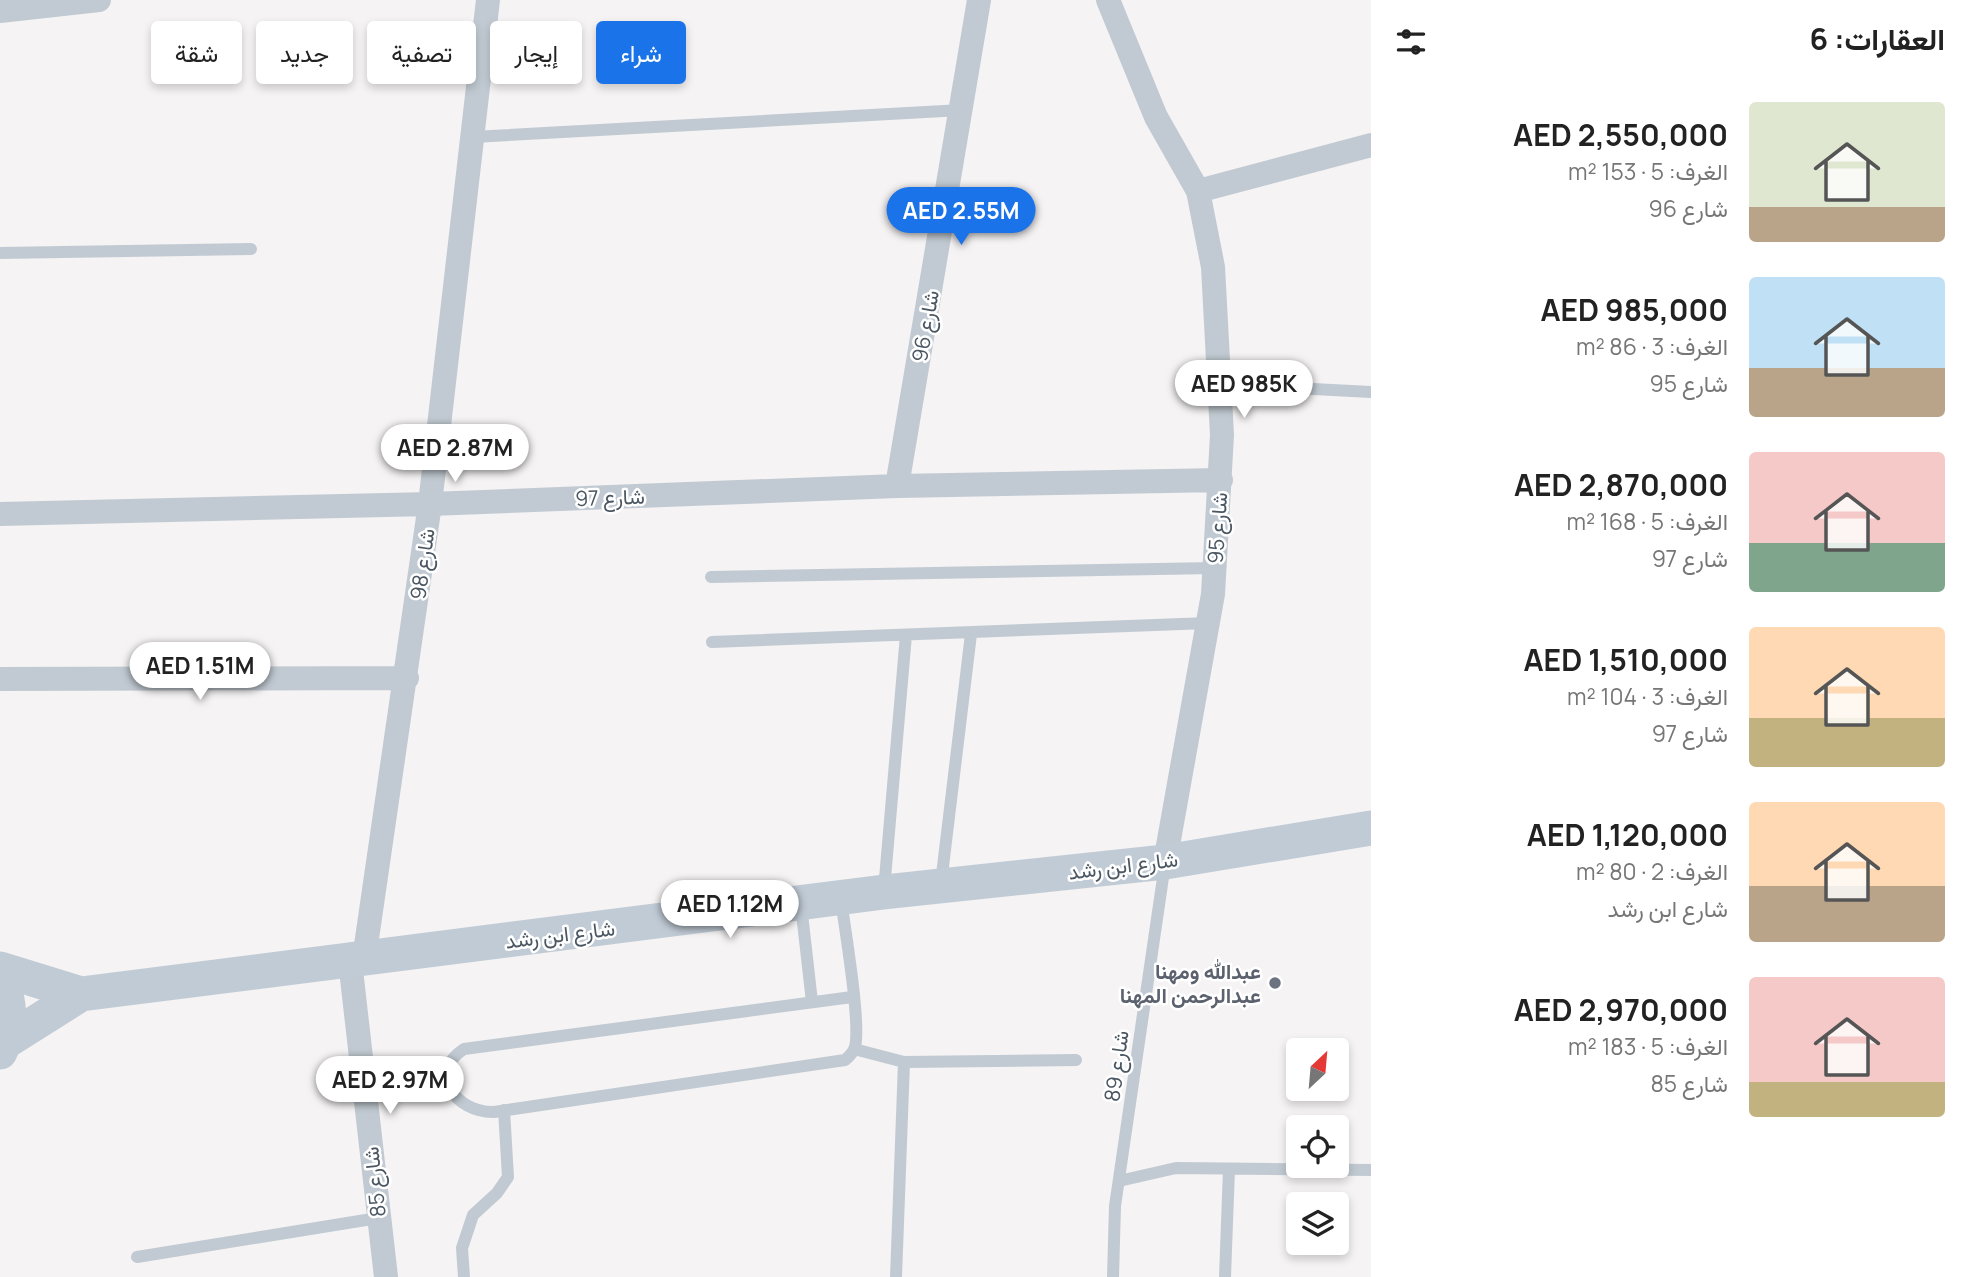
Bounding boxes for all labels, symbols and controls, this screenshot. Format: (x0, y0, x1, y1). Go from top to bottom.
text: العقارات: 6 (1810, 18, 1945, 59)
chip: شقة (151, 21, 242, 84)
chip: جديد (256, 21, 353, 84)
chip: تصفية (367, 21, 476, 84)
chip: إيجار (490, 21, 582, 84)
chip: شراء (596, 21, 686, 84)
icon: filters (1392, 23, 1430, 61)
text: AED 2,550,000 (1513, 114, 1728, 155)
icon: home (1805, 130, 1889, 214)
text: الغرف: 5 · 153 m² (1568, 155, 1728, 187)
pin: AED 2.55M (881, 188, 1041, 247)
text: شارع 96 (1649, 192, 1728, 224)
text: AED 2.55M (903, 194, 1019, 226)
street label: شارع 96 (905, 288, 946, 364)
text: AED 985,000 (1540, 289, 1728, 330)
icon: home (1805, 305, 1889, 389)
text: الغرف: 3 · 86 m² (1576, 330, 1728, 362)
pin: AED 985K (1172, 360, 1316, 420)
text: AED 985K (1191, 367, 1297, 399)
text: شارع 95 (1650, 367, 1728, 399)
pin: AED 2.87M (375, 424, 535, 484)
text: AED 2.87M (397, 431, 513, 463)
text: AED 2,870,000 (1514, 464, 1728, 505)
icon: home (1805, 480, 1889, 564)
street label: شارع 97 (575, 482, 645, 513)
street label: شارع 95 (1201, 491, 1234, 565)
text: الغرف: 5 · 168 m² (1567, 505, 1728, 537)
street label: شارع 98 (403, 527, 442, 602)
text: شارع 97 (1652, 542, 1728, 574)
text: AED 1,510,000 (1523, 639, 1728, 680)
pin: AED 1.51M (120, 642, 280, 702)
text: AED 1.51M (146, 649, 254, 681)
icon: home (1805, 655, 1889, 739)
text: الغرف: 3 · 104 m² (1567, 680, 1728, 712)
text: شارع 97 (1652, 717, 1728, 749)
text: AED 1,120,000 (1527, 814, 1728, 855)
icon: home (1805, 830, 1889, 914)
street label: شارع ابن رشد (1067, 844, 1179, 887)
text: الغرف: 2 · 80 m² (1576, 855, 1728, 887)
pin: AED 1.12M (650, 880, 810, 940)
text: AED 1.12M (677, 887, 783, 919)
text: شارع ابن رشد (1607, 892, 1728, 924)
street label: شارع ابن رشد (504, 913, 616, 956)
place label: عبدالله ومهنا عبدالرحمن المهنا (1120, 957, 1261, 1009)
marker: عبدالله ومهنا عبدالرحمن المهنا (1267, 975, 1283, 991)
text: AED 2,970,000 (1514, 989, 1728, 1030)
icon: home (1805, 1005, 1889, 1089)
street label: شارع 89 (1097, 1029, 1136, 1104)
text: الغرف: 5 · 183 m² (1568, 1030, 1728, 1062)
north arrow (1286, 1038, 1349, 1101)
map controls (1286, 1038, 1349, 1255)
pin: AED 2.97M (310, 1056, 470, 1116)
text: AED 2.97M (332, 1063, 448, 1095)
text: شارع 85 (1651, 1067, 1728, 1099)
button: locate (1286, 1115, 1349, 1178)
street label: شارع 85 (356, 1145, 393, 1219)
button: layers (1286, 1192, 1349, 1255)

